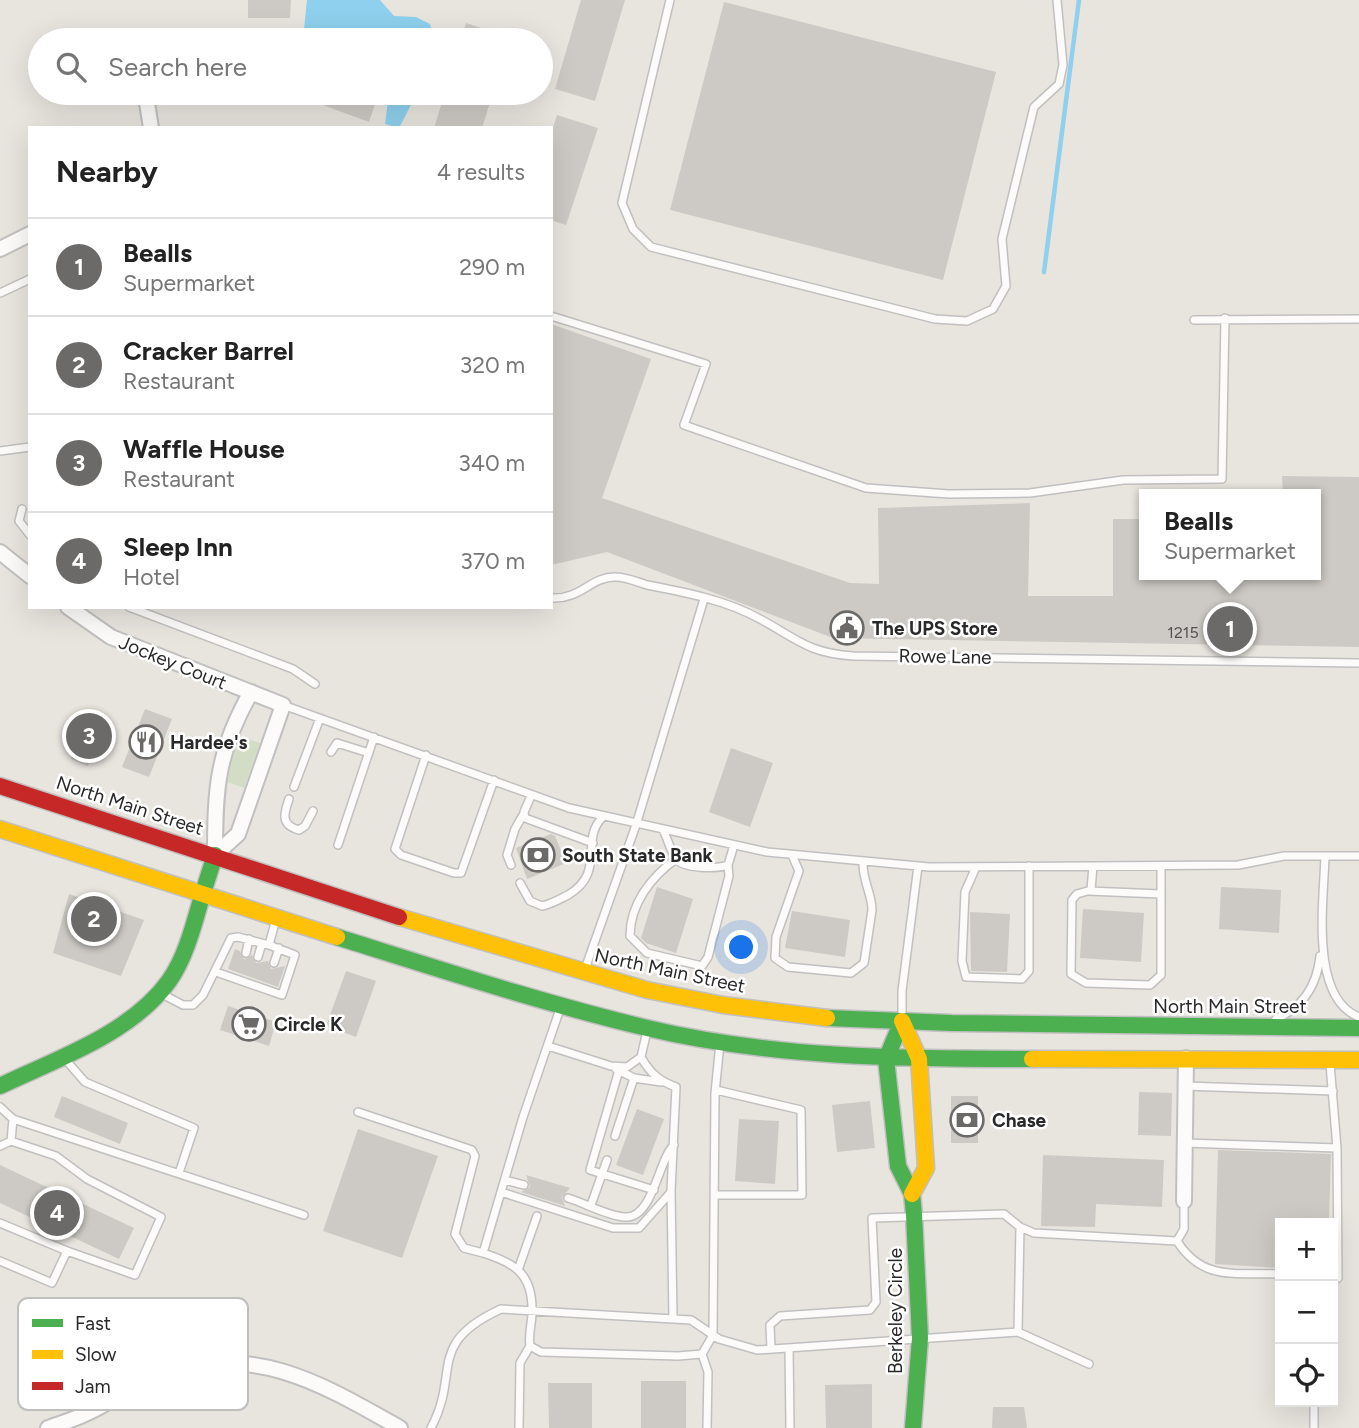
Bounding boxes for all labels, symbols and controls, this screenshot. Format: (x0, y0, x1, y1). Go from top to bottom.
search box (28, 28, 553, 105)
icon: search (52, 48, 90, 86)
text: Search here (108, 51, 247, 83)
text: Nearby (56, 153, 158, 190)
text: 4 results (437, 158, 525, 186)
text: Bealls (123, 237, 192, 269)
text: 1 (74, 253, 84, 281)
text: 290 m (459, 253, 525, 281)
text: Supermarket (123, 269, 255, 297)
text: Cracker Barrel (123, 335, 294, 367)
text: 2 (72, 351, 86, 379)
text: 320 m (460, 351, 525, 379)
text: Restaurant (123, 367, 235, 395)
text: Waffle House (123, 433, 285, 465)
text: 3 (73, 449, 85, 477)
text: 340 m (458, 449, 525, 477)
text: Restaurant (123, 465, 235, 493)
popup (1139, 489, 1321, 580)
text: Bealls (1164, 505, 1233, 537)
text: Sleep Inn (123, 531, 233, 563)
text: Supermarket (1164, 537, 1296, 565)
text: 4 (72, 547, 86, 575)
text: 370 m (460, 547, 525, 575)
text: Hotel (123, 563, 180, 591)
pin: 1 (1207, 603, 1253, 655)
public building icon: The UPS Store (828, 609, 866, 647)
place label: The UPS Store (872, 617, 998, 640)
house number: 1215 (1167, 623, 1199, 642)
street label: Jockey Court (116, 630, 230, 694)
street label: Rowe Lane (898, 644, 992, 669)
pin: 3 (66, 710, 112, 762)
restaurant icon: Hardee's (127, 723, 165, 761)
place label: Hardee's (170, 731, 248, 754)
street label: North Main Street (53, 771, 206, 840)
bank icon: South State Bank (519, 836, 557, 874)
place label: South State Bank (562, 844, 714, 867)
pin: 2 (71, 893, 117, 945)
your location (724, 930, 758, 964)
street label: North Main Street (593, 943, 747, 998)
street label: North Main Street (1153, 995, 1307, 1018)
supermarket icon: Circle K (230, 1005, 268, 1043)
place label: Circle K (274, 1013, 343, 1036)
bank icon: Chase (948, 1101, 986, 1139)
place label: Chase (992, 1109, 1047, 1132)
pin: 4 (34, 1187, 80, 1239)
map controls (1275, 1218, 1338, 1407)
button: + (1275, 1218, 1338, 1281)
street label: Berkeley Circle (884, 1248, 907, 1374)
button: − (1275, 1281, 1338, 1344)
legend (18, 1298, 248, 1410)
text: Fast (75, 1312, 111, 1335)
text: Slow (75, 1343, 117, 1366)
button: locate (1275, 1344, 1338, 1407)
text: Jam (75, 1375, 111, 1398)

